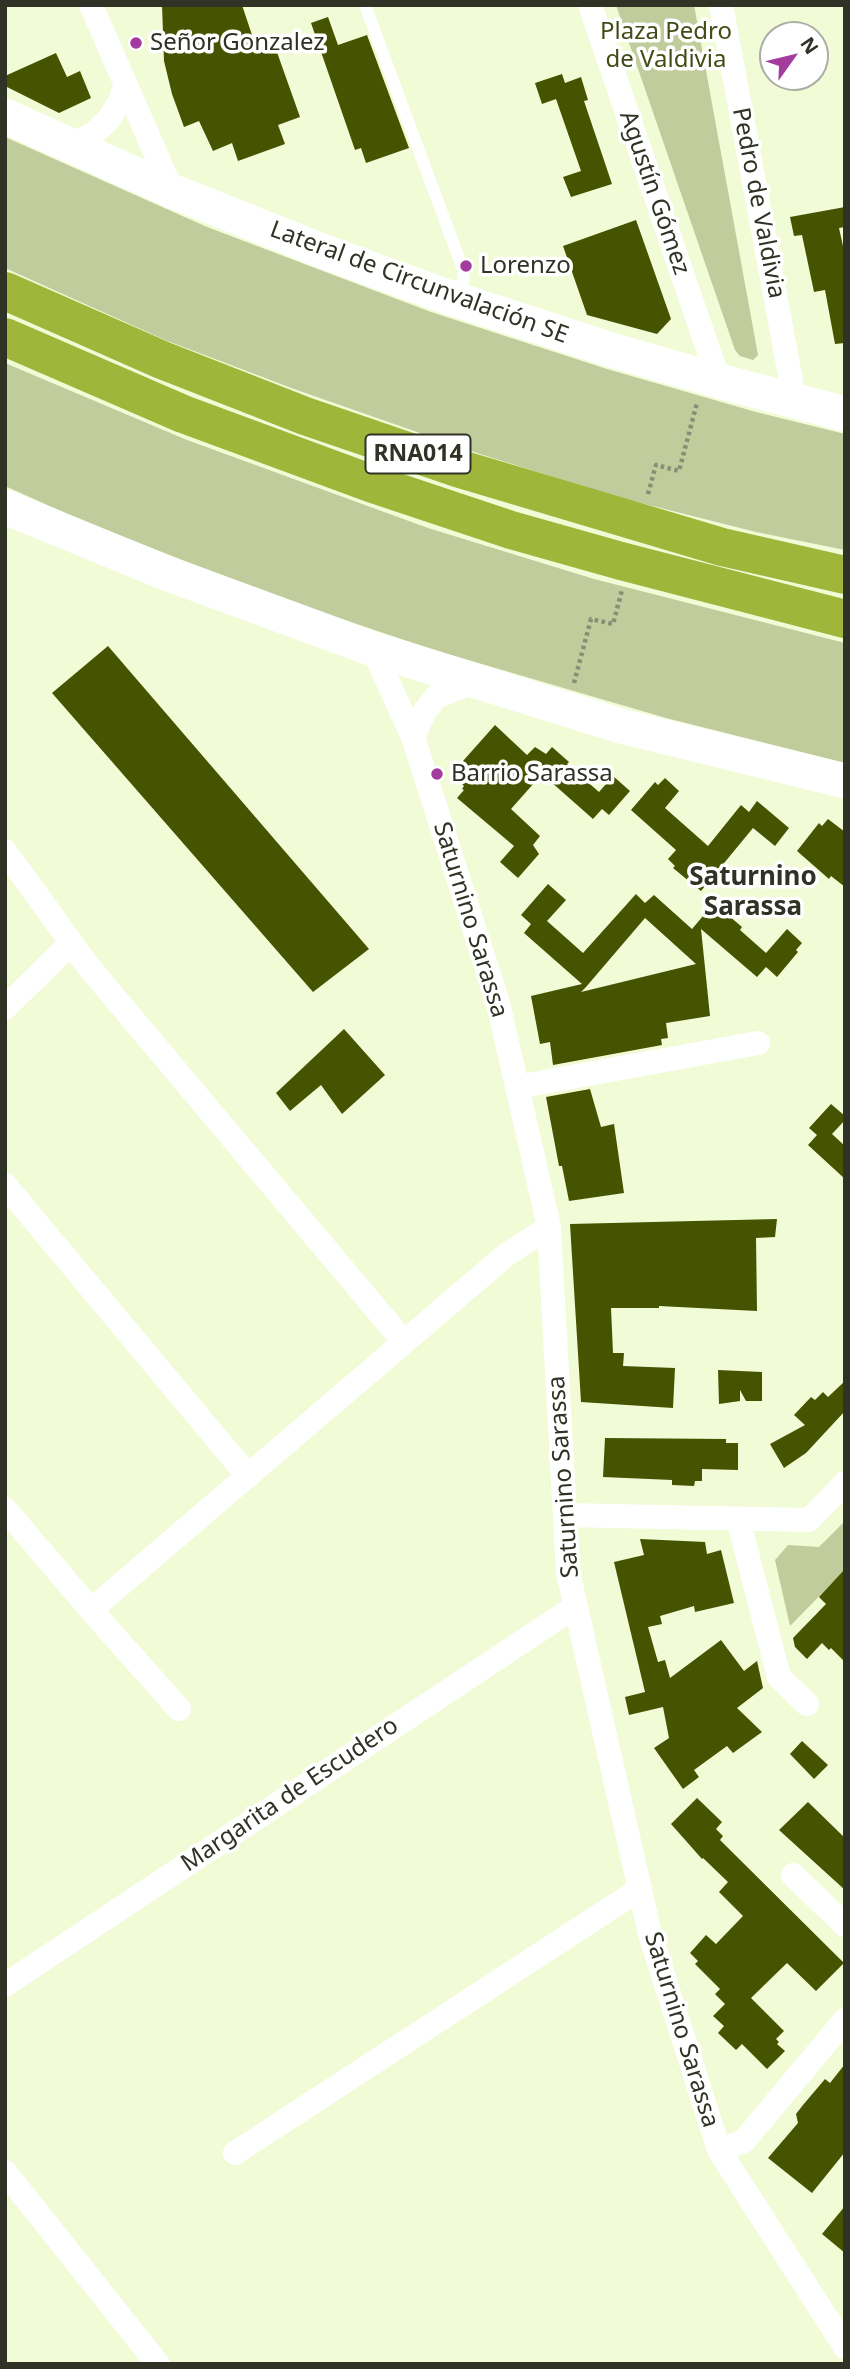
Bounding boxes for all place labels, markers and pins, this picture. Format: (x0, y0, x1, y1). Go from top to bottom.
place label: Señor Gonzalez (150, 29, 325, 57)
marker: Señor Gonzalez (128, 35, 144, 51)
place label: Lorenzo (480, 252, 571, 280)
marker: Lorenzo (458, 258, 474, 274)
place label: Barrio Sarassa (451, 760, 613, 788)
marker: Barrio Sarassa (429, 766, 445, 782)

